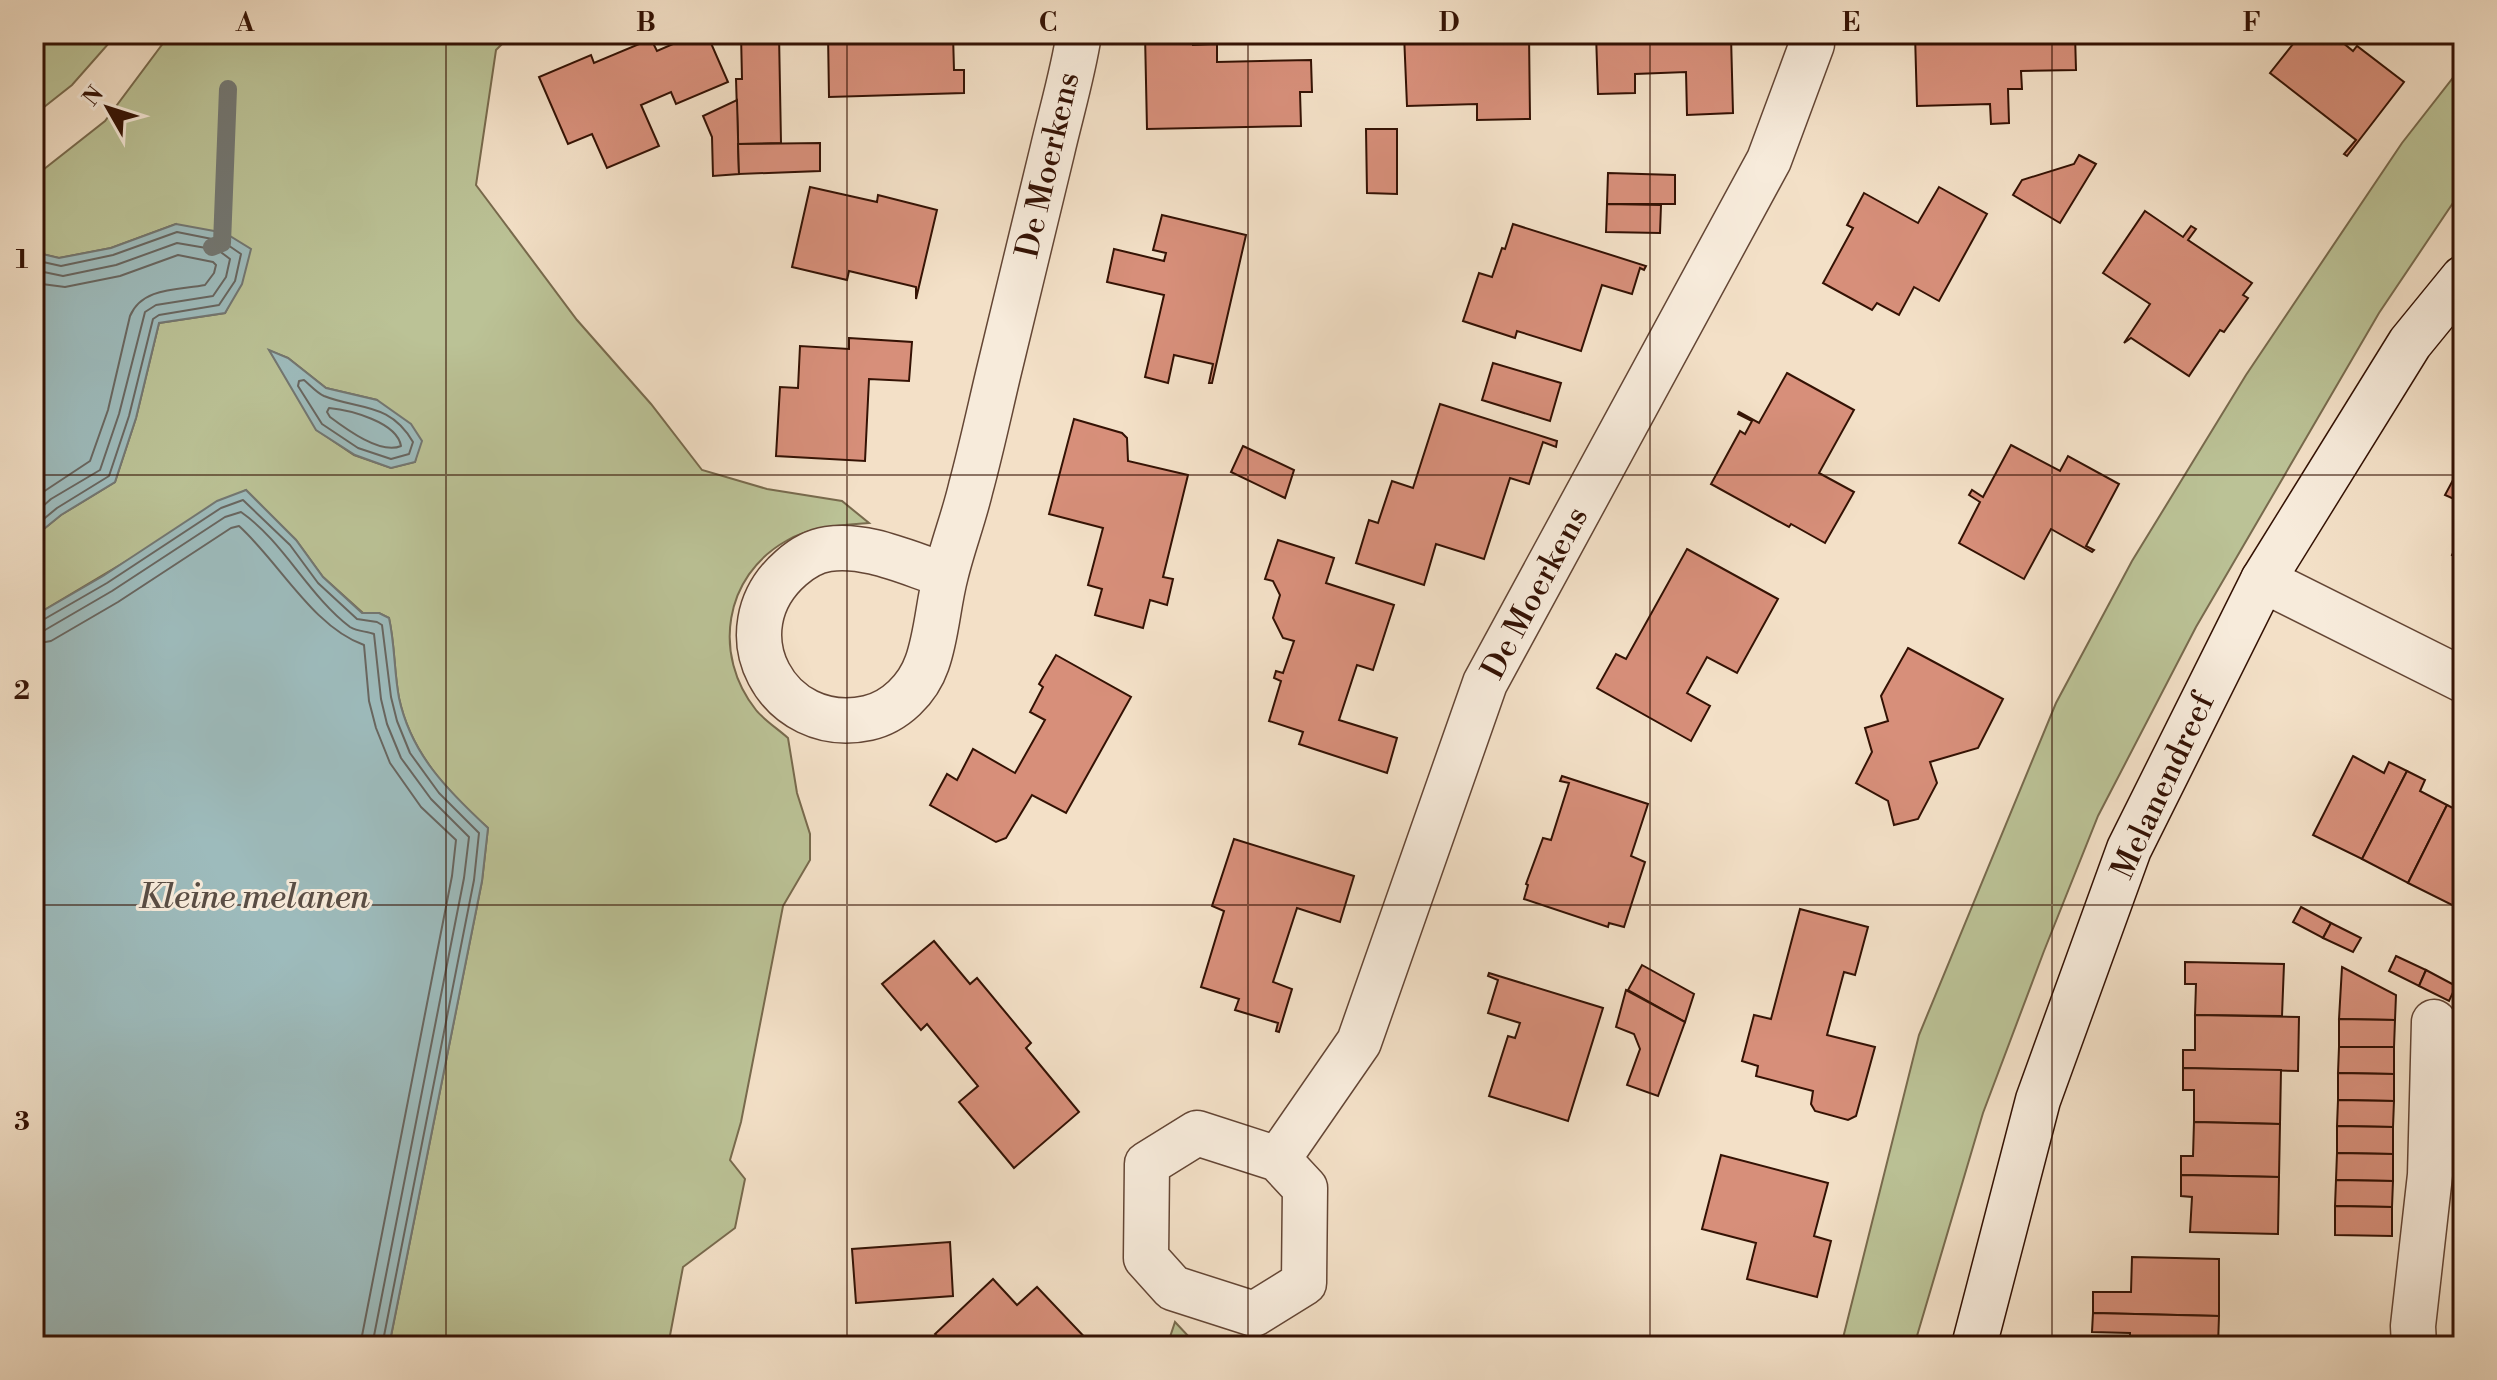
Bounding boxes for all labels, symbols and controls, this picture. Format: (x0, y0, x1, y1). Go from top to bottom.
text: A (235, 7, 255, 39)
text: B (636, 7, 656, 39)
text: C (1039, 7, 1057, 39)
text: D (1439, 7, 1459, 39)
text: E (1842, 7, 1860, 39)
text: F (2243, 7, 2261, 39)
north arrow (68, 68, 148, 148)
street label: De Moerkens (1007, 68, 1089, 262)
text: N (78, 81, 110, 112)
text: 1 (16, 244, 29, 276)
street label: De Moerkens (1473, 500, 1597, 686)
text: 2 (14, 675, 30, 707)
street label: Melanendreef (2103, 686, 2224, 885)
water label: Kleine melanen (138, 877, 371, 919)
text: 3 (14, 1106, 30, 1138)

